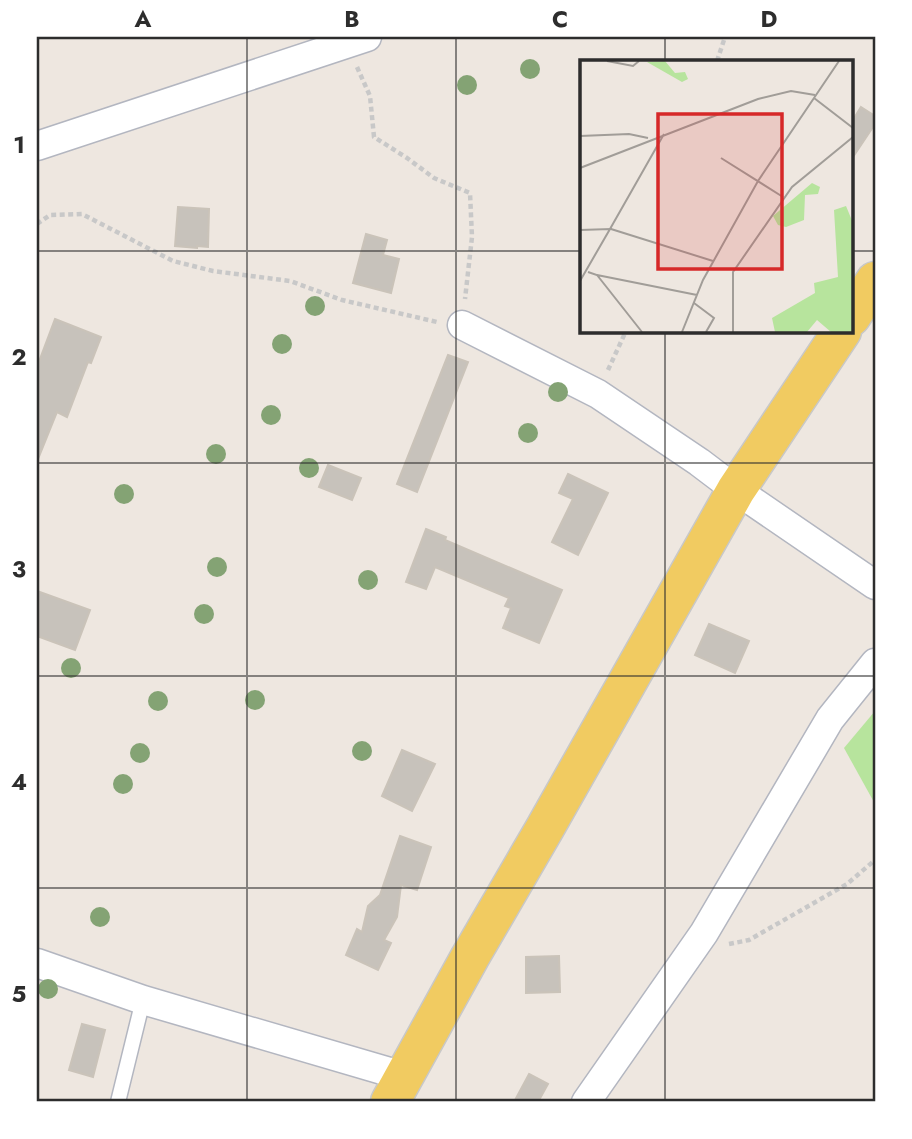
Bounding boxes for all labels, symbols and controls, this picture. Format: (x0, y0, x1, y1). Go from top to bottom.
text: A (134, 2, 152, 36)
text: B (344, 2, 360, 36)
text: C (552, 2, 568, 36)
text: D (761, 2, 778, 36)
inset map (580, 60, 852, 332)
text: 1 (13, 128, 25, 162)
text: 2 (11, 340, 27, 374)
text: 3 (12, 552, 26, 586)
text: 4 (11, 765, 27, 799)
text: 5 (12, 977, 26, 1011)

